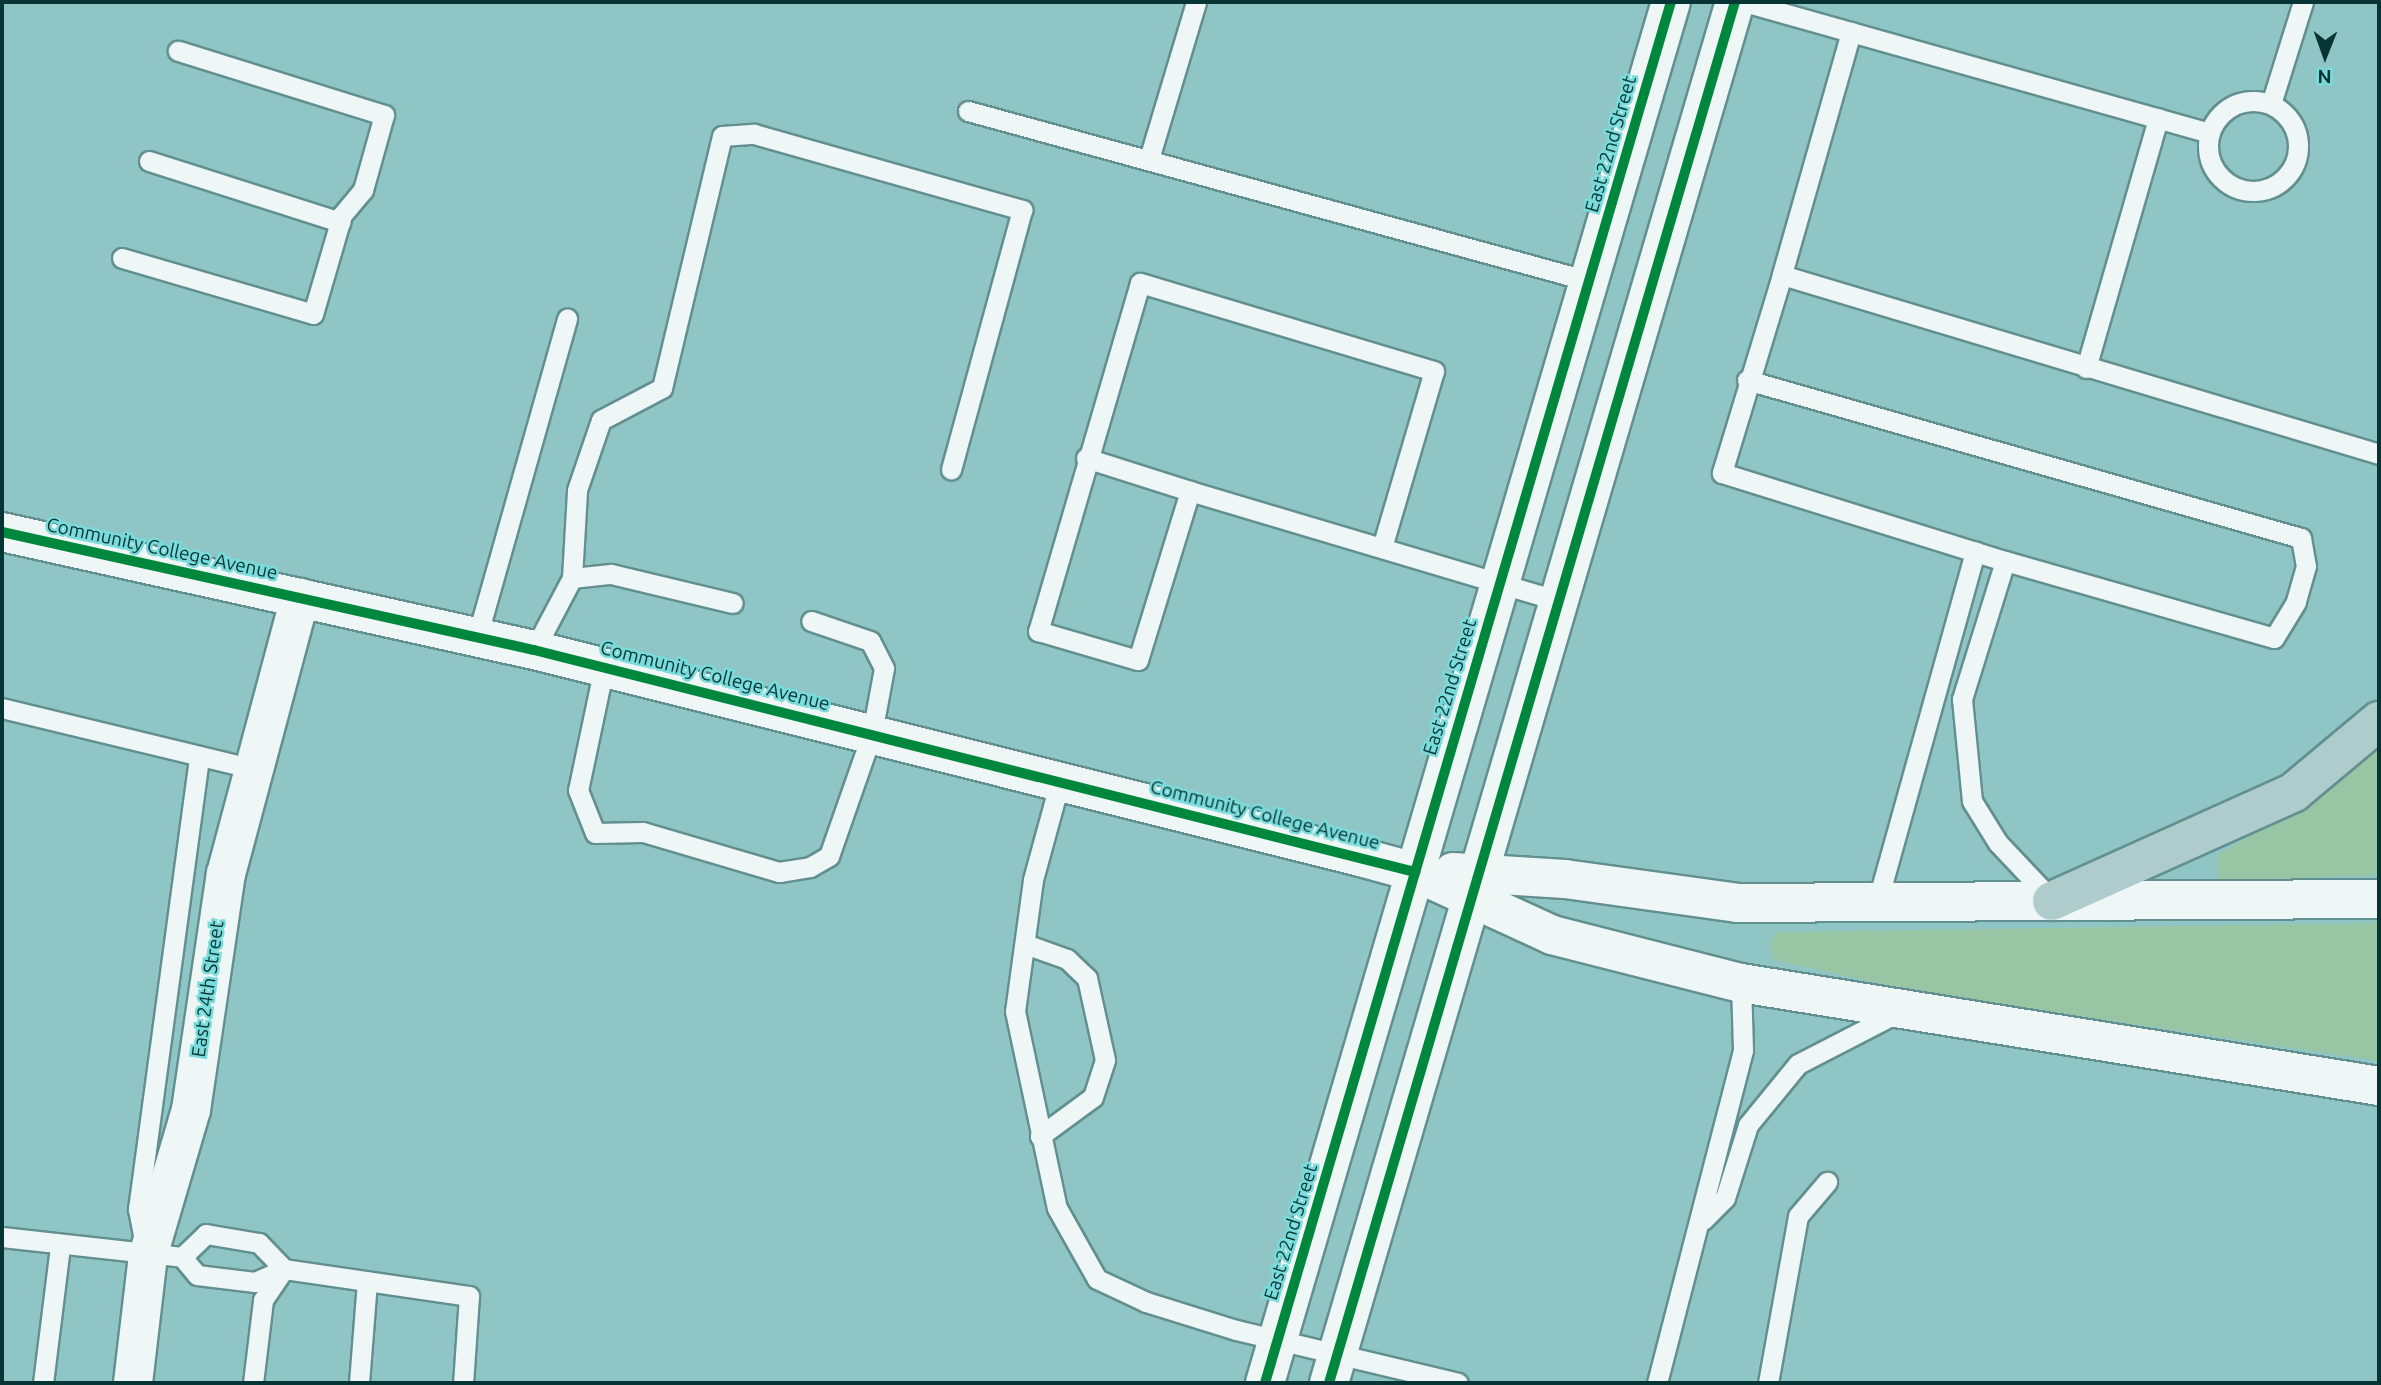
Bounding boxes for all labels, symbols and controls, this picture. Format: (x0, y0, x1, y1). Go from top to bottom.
north arrow (2290, 21, 2360, 91)
text: N (2317, 66, 2332, 88)
street label: East 22nd Street (1581, 73, 1641, 215)
street label: Community College Avenue (44, 513, 280, 585)
street label: East 22nd Street (1418, 616, 1482, 758)
street label: Community College Avenue (598, 636, 832, 716)
street label: Community College Avenue (1148, 775, 1382, 855)
street label: East 24th Street (187, 919, 229, 1059)
street label: East 22nd Street (1259, 1161, 1323, 1303)

